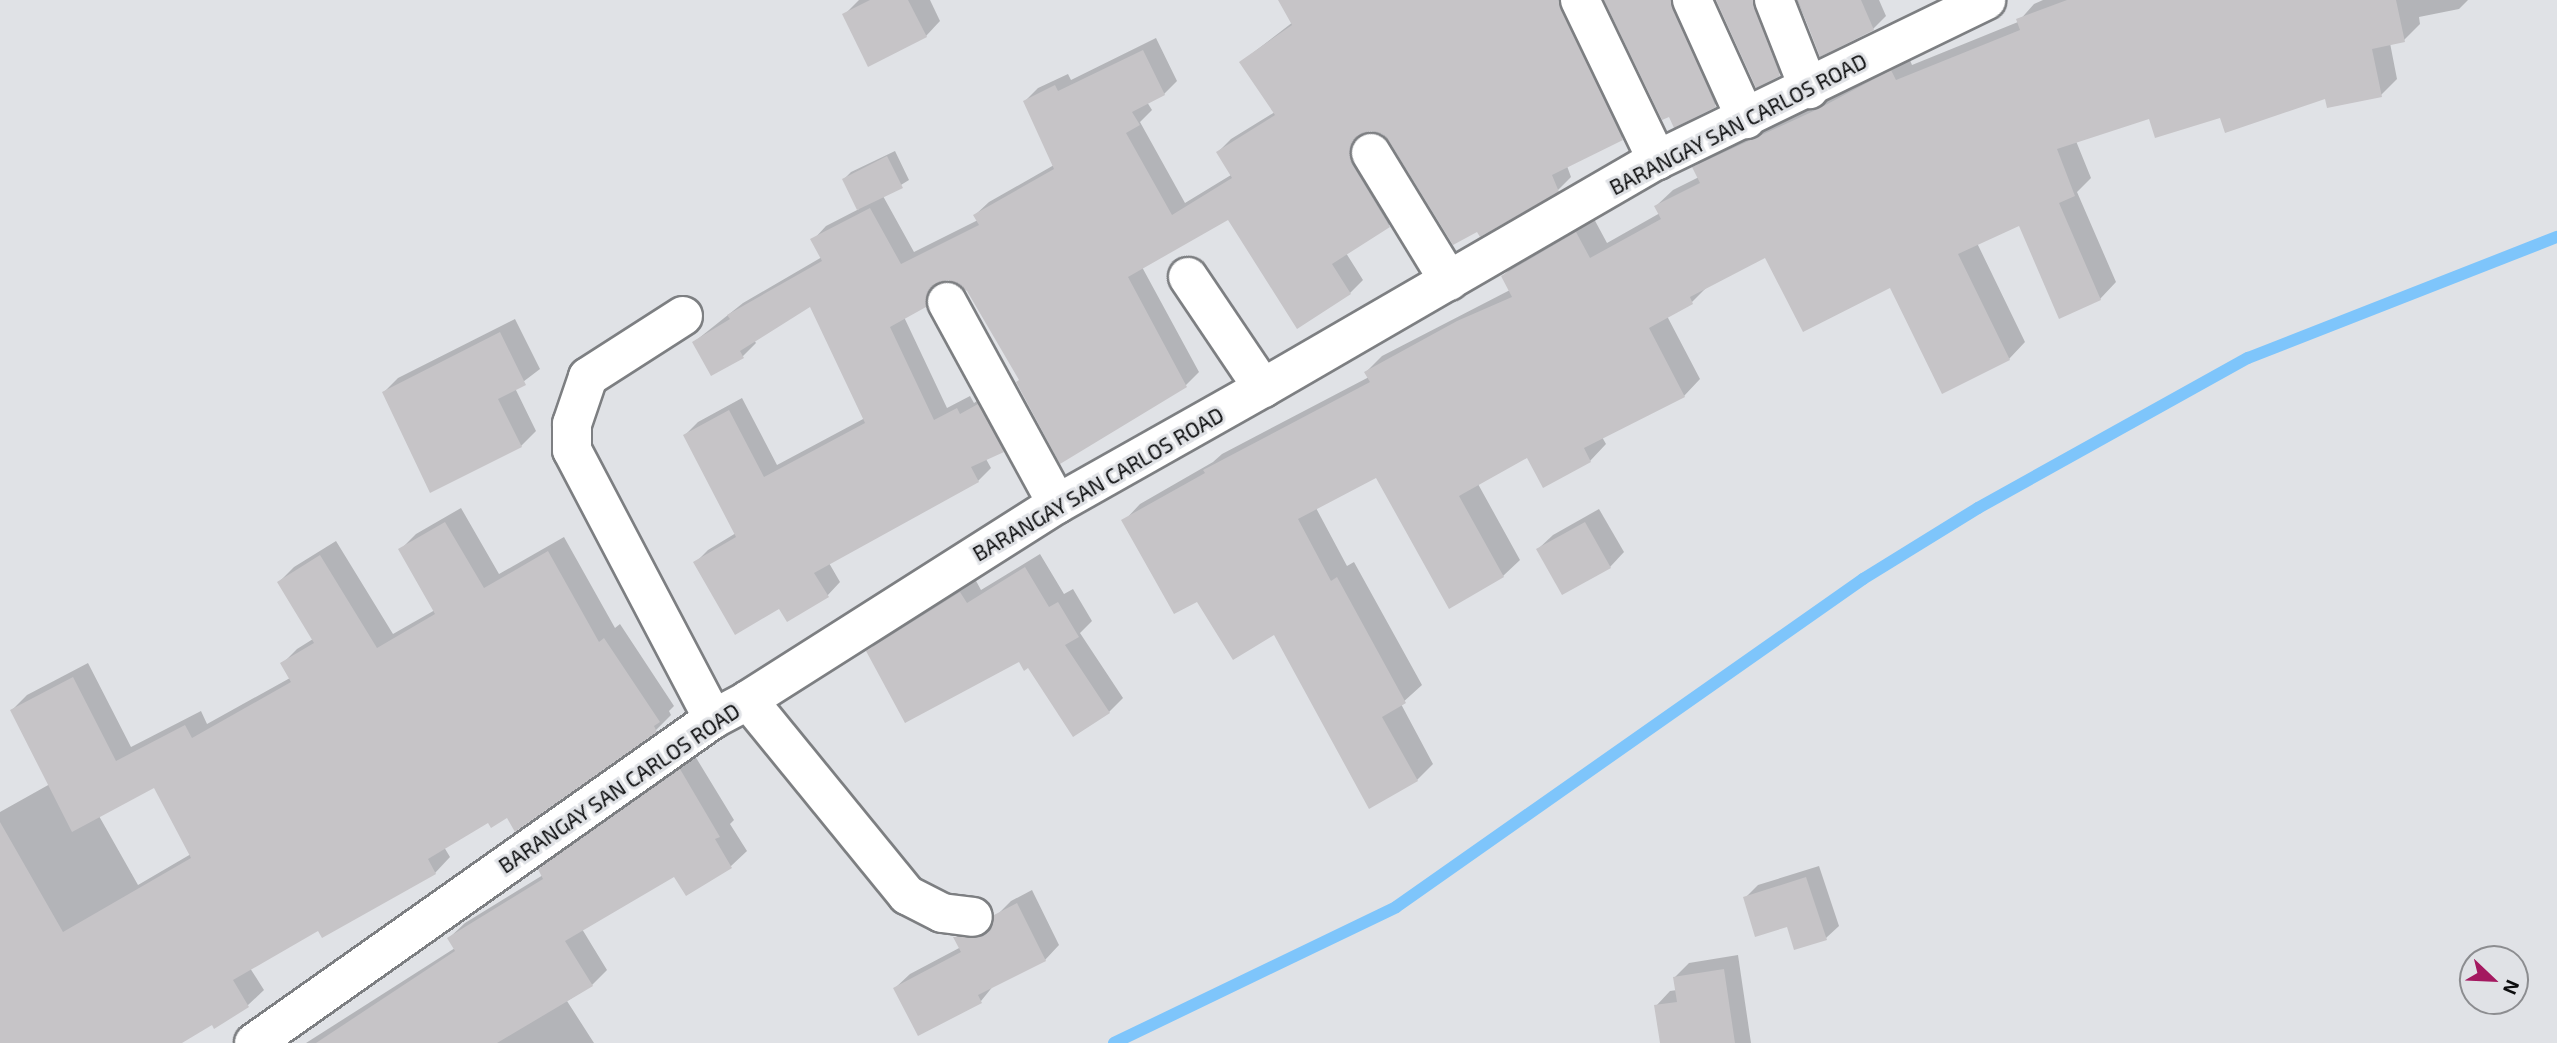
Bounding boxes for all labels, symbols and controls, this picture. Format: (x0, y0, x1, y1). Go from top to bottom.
street label: BARANGAY SAN CARLOS ROAD (1605, 48, 1871, 200)
street label: BARANGAY SAN CARLOS ROAD (968, 402, 1228, 566)
street label: BARANGAY SAN CARLOS ROAD (493, 698, 745, 878)
north arrow (2459, 945, 2529, 1015)
text: N (2499, 977, 2525, 998)

